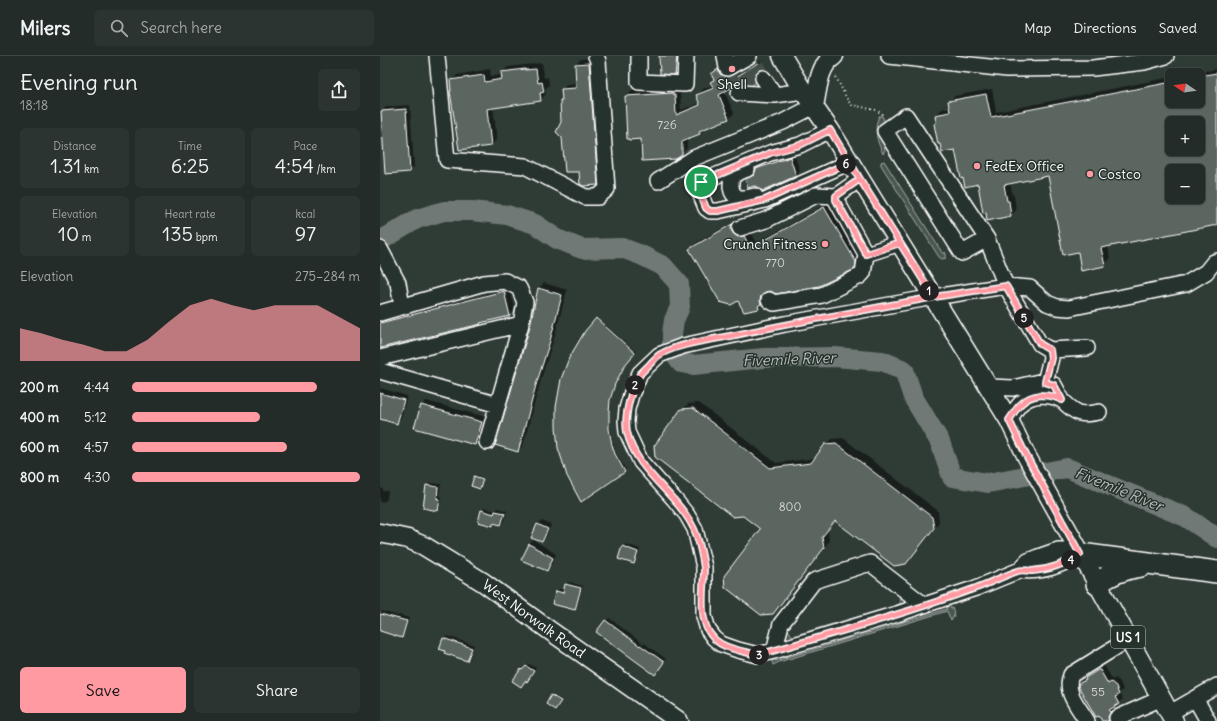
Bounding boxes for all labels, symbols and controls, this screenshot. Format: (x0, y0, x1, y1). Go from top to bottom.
search box (94, 10, 374, 46)
text: Milers (20, 16, 70, 40)
icon: search (108, 17, 130, 39)
text: Search here (140, 18, 222, 37)
text: Map (1024, 19, 1051, 37)
text: Directions (1073, 19, 1137, 37)
text: Saved (1159, 19, 1197, 37)
marker: Shell (727, 64, 737, 74)
text: Evening run (20, 68, 138, 96)
north arrow (1165, 68, 1205, 108)
map controls (1165, 68, 1205, 204)
button: share (318, 69, 360, 111)
place label: Shell (717, 75, 747, 93)
text: 18:18 (20, 97, 48, 114)
button: + (1165, 116, 1205, 156)
house number: 726 (657, 117, 677, 132)
text: Distance (53, 139, 96, 153)
text: Time (178, 139, 202, 153)
text: Pace (293, 139, 317, 153)
text: 1.31 (50, 153, 81, 178)
text: 6:25 (171, 153, 209, 178)
text: 4:54 (275, 153, 314, 178)
pin: 6 (836, 154, 856, 174)
text: 6 (843, 157, 849, 171)
place label: FedEx Office (985, 157, 1064, 175)
marker: FedEx Office (972, 161, 982, 171)
text: km (81, 162, 99, 176)
text: /km (314, 162, 336, 176)
button: − (1165, 164, 1205, 204)
pin (684, 165, 718, 199)
place label: Costco (1098, 165, 1141, 183)
marker: Costco (1085, 169, 1095, 179)
icon: arrive (690, 171, 712, 193)
text: Elevation (52, 207, 97, 221)
text: Heart rate (164, 207, 216, 221)
text: kcal (295, 207, 315, 221)
text: 10 (58, 221, 79, 246)
text: 135 (162, 221, 193, 246)
text: 97 (295, 221, 316, 246)
text: m (79, 230, 91, 244)
text: bpm (193, 230, 218, 244)
place label: Crunch Fitness (723, 235, 817, 253)
marker: Crunch Fitness (820, 239, 830, 249)
house number: 770 (765, 255, 785, 270)
text: Elevation (20, 268, 73, 285)
text: 275–284 m (295, 268, 360, 285)
pin: 1 (919, 281, 939, 301)
text: 1 (927, 284, 931, 298)
pin: 5 (1014, 308, 1034, 328)
text: 5 (1021, 311, 1027, 325)
water label: Fivemile River (742, 348, 838, 370)
pin: 2 (625, 375, 645, 395)
text: 2 (632, 378, 638, 392)
text: 200 m (20, 379, 59, 396)
text: 4:44 (84, 379, 109, 396)
text: 400 m (20, 409, 59, 426)
text: 5:12 (84, 409, 107, 426)
text: 600 m (20, 439, 59, 456)
text: 4:57 (84, 439, 108, 456)
water label: Fivemile River (1072, 463, 1167, 516)
text: 800 m (20, 469, 59, 486)
text: 4:30 (84, 469, 110, 486)
house number: 800 (779, 499, 801, 514)
pin: 4 (1061, 550, 1081, 570)
text: 4 (1068, 553, 1074, 567)
street label: West Norwalk Road (479, 576, 589, 662)
road number: US 1 (1111, 626, 1145, 648)
pin: 3 (749, 645, 769, 665)
text: 3 (756, 648, 762, 662)
button: Save (20, 667, 186, 713)
button: Share (194, 667, 360, 713)
house number: 55 (1091, 684, 1105, 699)

